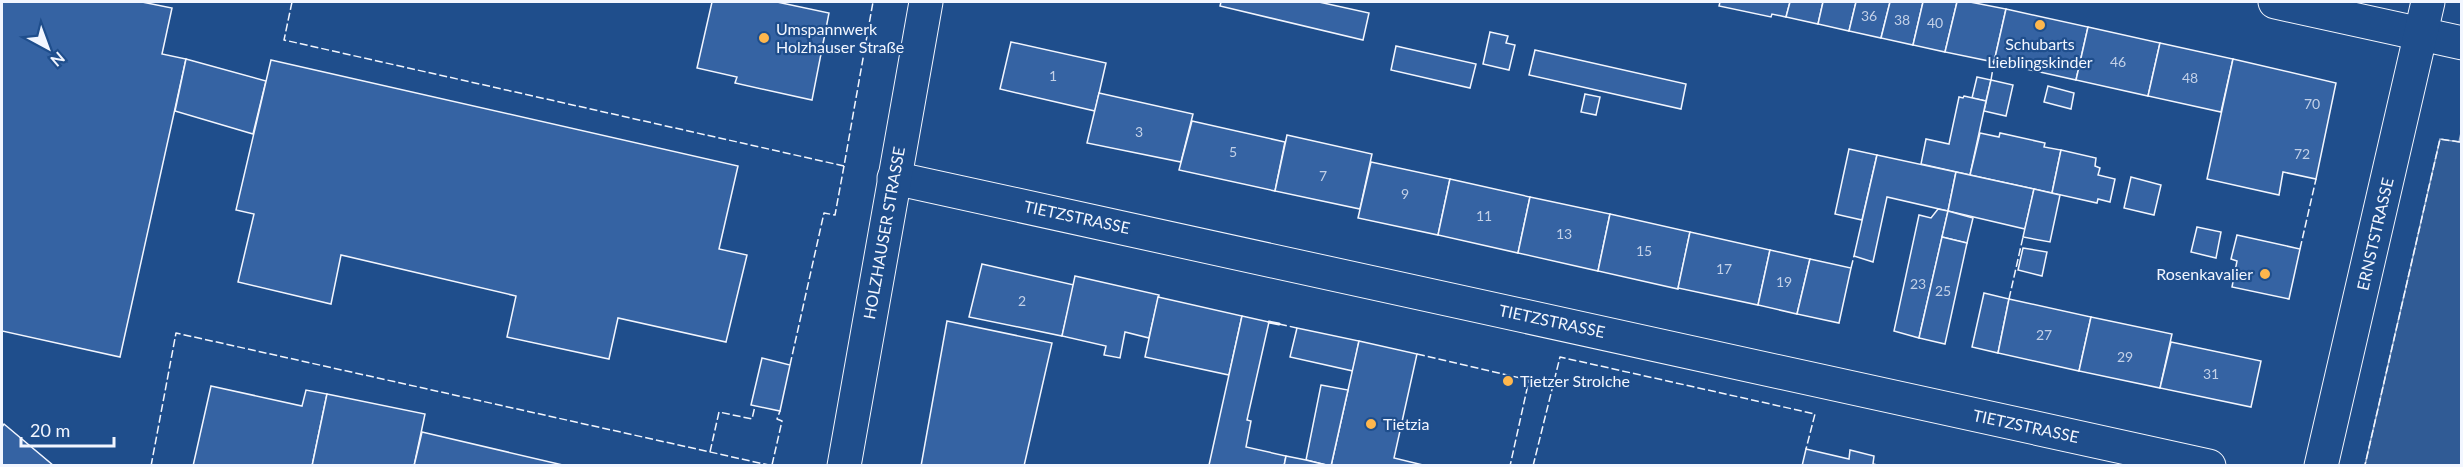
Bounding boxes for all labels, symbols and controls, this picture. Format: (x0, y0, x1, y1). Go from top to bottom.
house number: 36 (1861, 7, 1877, 24)
house number: 38 (1894, 11, 1910, 28)
house number: 40 (1927, 14, 1943, 31)
north arrow (18, 18, 78, 78)
marker: Schubarts Lieblingskinder (2033, 18, 2047, 32)
place label: Umspannwerk Holzhauser Straße (776, 19, 904, 56)
marker: Umspannwerk Holzhauser Straße (757, 31, 771, 45)
place label: Schubarts Lieblingskinder (1987, 34, 2093, 71)
text: N (47, 48, 69, 71)
house number: 46 (2110, 53, 2126, 70)
house number: 1 (1049, 67, 1057, 84)
house number: 48 (2182, 69, 2198, 86)
house number: 70 (2304, 95, 2320, 112)
house number: 3 (1135, 123, 1143, 140)
house number: 5 (1229, 143, 1237, 160)
street label: HOLZHAUSER STRASSE (859, 145, 908, 321)
house number: 72 (2294, 145, 2310, 162)
house number: 7 (1319, 167, 1327, 184)
street label: ERNSTSTRASSE (2352, 176, 2397, 292)
house number: 9 (1401, 185, 1409, 202)
street label: TIETZSTRASSE (1022, 196, 1132, 237)
house number: 11 (1476, 207, 1492, 224)
house number: 13 (1556, 225, 1572, 242)
house number: 15 (1636, 242, 1652, 259)
house number: 17 (1716, 260, 1732, 277)
place label: Rosenkavalier (2156, 264, 2253, 283)
marker: Rosenkavalier (2258, 267, 2272, 281)
house number: 19 (1776, 273, 1792, 290)
house number: 23 (1910, 275, 1926, 292)
house number: 25 (1935, 282, 1951, 299)
house number: 2 (1018, 292, 1026, 309)
street label: TIETZSTRASSE (1497, 300, 1607, 341)
house number: 27 (2036, 326, 2052, 343)
house number: 29 (2117, 348, 2133, 365)
house number: 31 (2203, 365, 2219, 382)
place label: Tietzer Strolche (1520, 371, 1630, 390)
marker: Tietzer Strolche (1501, 374, 1515, 388)
street label: TIETZSTRASSE (1971, 405, 2081, 446)
scale bar (21, 410, 114, 448)
place label: Tietzia (1383, 414, 1429, 433)
marker: Tietzia (1364, 417, 1378, 431)
text: 20 m (30, 419, 70, 441)

